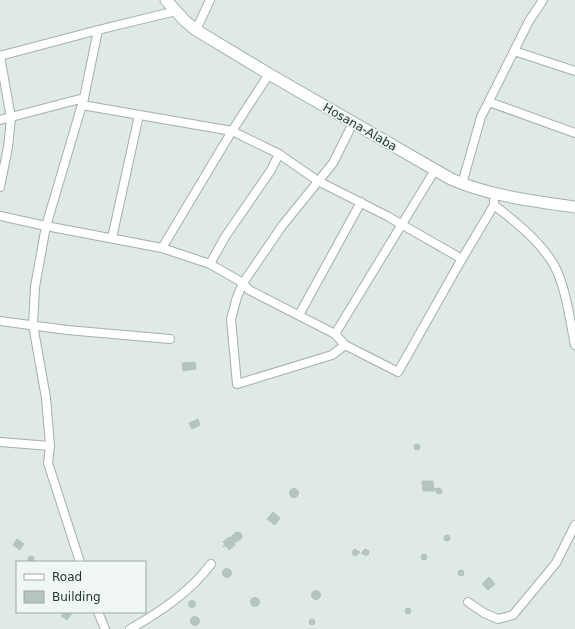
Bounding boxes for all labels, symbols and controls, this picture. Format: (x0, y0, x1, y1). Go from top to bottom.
street label: Hosana-Alaba (321, 100, 399, 154)
legend (16, 561, 146, 613)
text: Road (52, 570, 82, 584)
text: Building (52, 590, 101, 604)

